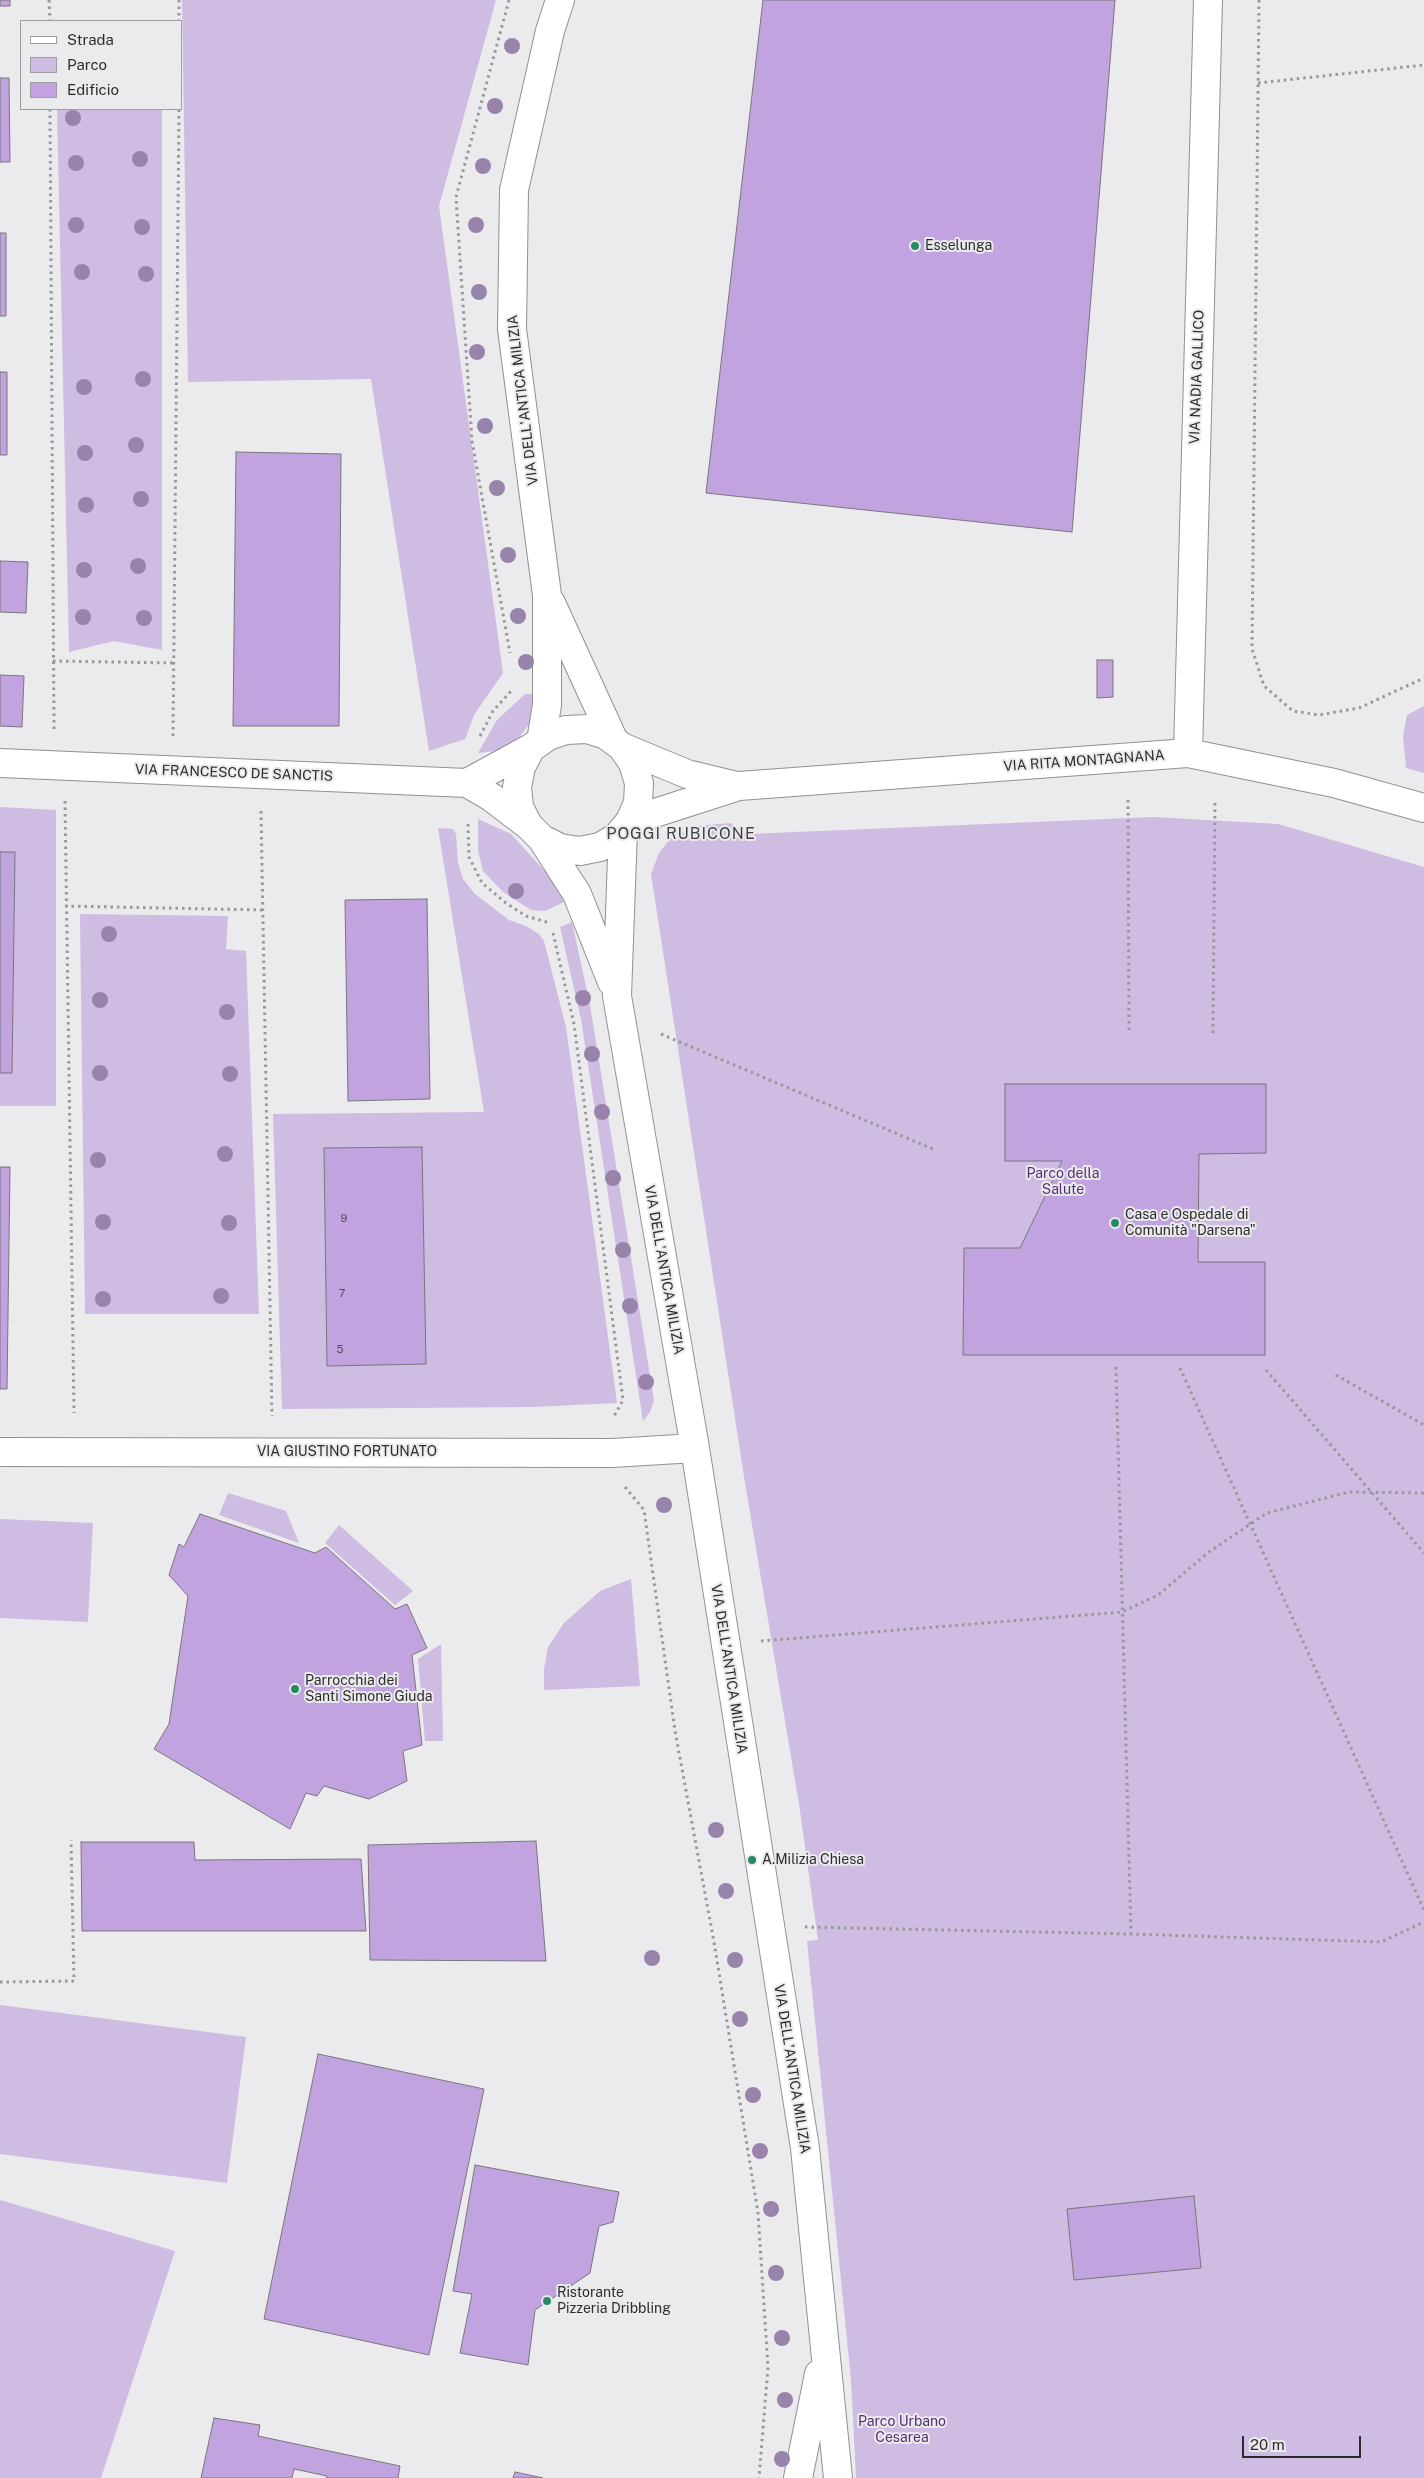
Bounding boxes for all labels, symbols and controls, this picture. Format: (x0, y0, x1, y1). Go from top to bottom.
legend (20, 20, 182, 110)
text: Strada (67, 31, 114, 48)
text: Parco (67, 56, 107, 73)
text: Edificio (67, 81, 119, 98)
place label: Esselunga (925, 238, 992, 254)
marker: Esselunga (909, 240, 921, 252)
street label: VIA NADIA GALLICO (1186, 309, 1208, 445)
street label: VIA DELL'ANTICA MILIZIA (504, 314, 542, 486)
street label: VIA RITA MONTAGNANA (1003, 747, 1165, 775)
street label: VIA FRANCESCO DE SANCTIS (135, 761, 333, 785)
district label: POGGI RUBICONE (604, 824, 758, 844)
park label: Parco della Salute (1027, 1166, 1099, 1198)
street label: VIA DELL'ANTICA MILIZIA (641, 1184, 687, 1356)
place label: Casa e Ospedale di Comunità "Darsena" (1125, 1207, 1256, 1240)
house number: 9 (341, 1212, 347, 1226)
marker: Casa e Ospedale di Comunità "Darsena" (1109, 1217, 1121, 1229)
house number: 7 (339, 1287, 345, 1301)
house number: 5 (336, 1343, 344, 1357)
street label: VIA GIUSTINO FORTUNATO (257, 1444, 437, 1460)
street label: VIA DELL'ANTICA MILIZIA (707, 1583, 751, 1755)
place label: Parrocchia dei Santi Simone Giuda (305, 1673, 432, 1705)
marker: Parrocchia dei Santi Simone Giuda (289, 1683, 301, 1695)
place label: A.Milizia Chiesa (762, 1852, 864, 1868)
marker: A.Milizia Chiesa (746, 1854, 758, 1866)
street label: VIA DELL'ANTICA MILIZIA (770, 1983, 814, 2155)
place label: Ristorante Pizzeria Dribbling (557, 2285, 671, 2318)
marker: Ristorante Pizzeria Dribbling (541, 2295, 553, 2307)
park label: Parco Urbano Cesarea (858, 2414, 946, 2446)
scale bar (1244, 2426, 1363, 2458)
text: 20 m (1250, 2436, 1285, 2453)

